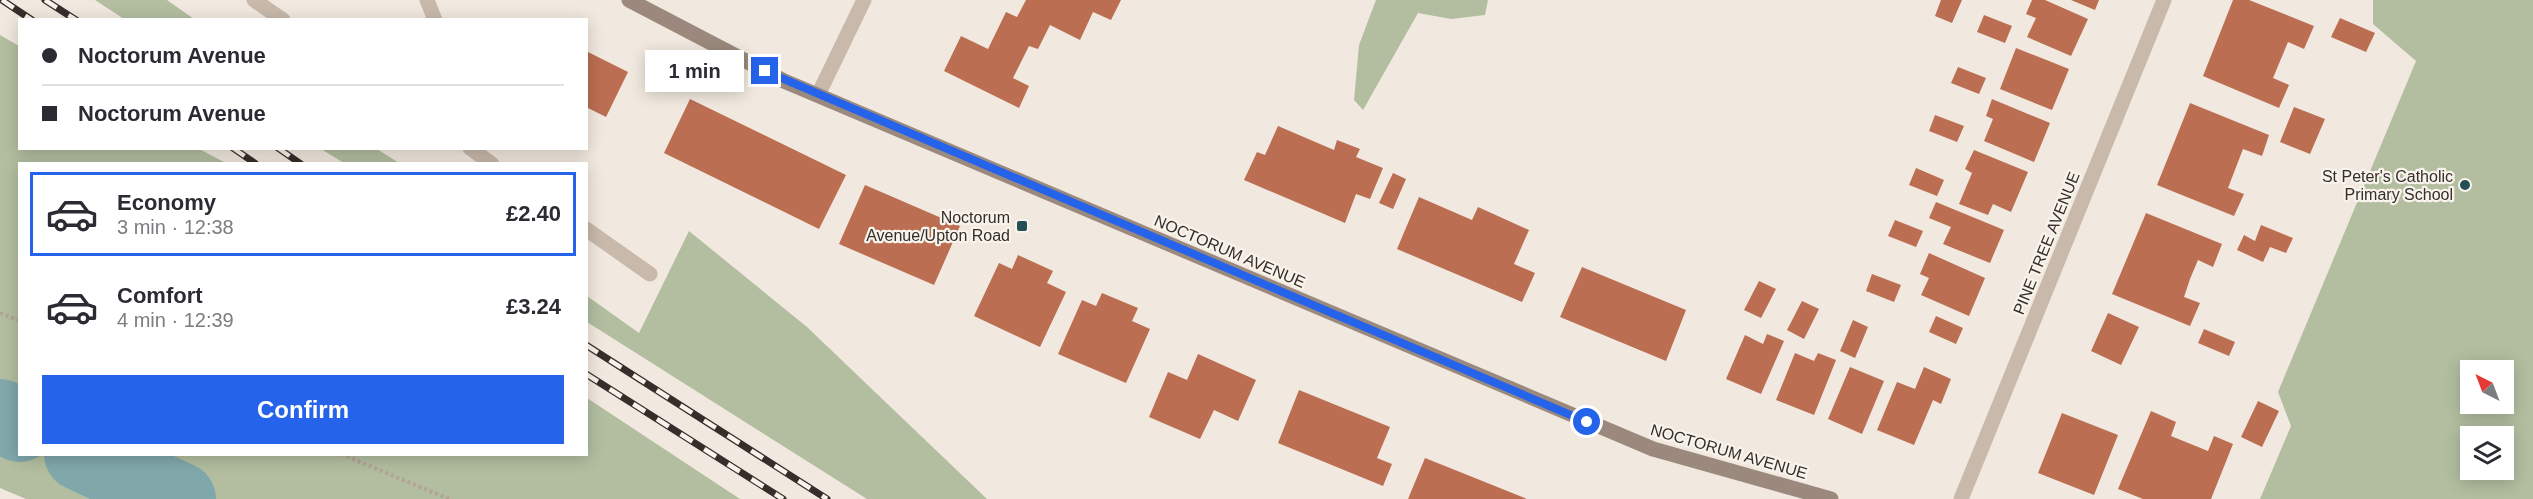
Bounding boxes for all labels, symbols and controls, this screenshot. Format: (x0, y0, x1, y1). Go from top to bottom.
text: Noctorum Avenue (78, 43, 266, 68)
callout: 1 min (645, 50, 744, 92)
route end (751, 57, 778, 84)
text: 1 min (668, 60, 721, 82)
text: Noctorum Avenue (78, 101, 266, 126)
place label: St Peter's Catholic Primary School (2322, 168, 2453, 203)
street label: PINE TREE AVENUE (2010, 169, 2083, 317)
marker: St Peter's Catholic Primary School (2458, 178, 2472, 192)
icon: car (45, 187, 99, 241)
text: Economy (117, 190, 216, 215)
text: £2.40 (506, 201, 561, 226)
place label: Noctorum Avenue/Upton Road (866, 209, 1010, 244)
street label: NOCTORUM AVENUE (1152, 212, 1308, 291)
text: 3 min · 12:38 (117, 216, 234, 238)
marker: Noctorum Avenue/Upton Road (1015, 219, 1029, 233)
icon: car (45, 280, 99, 334)
text: Comfort (117, 283, 203, 308)
text: £3.24 (506, 294, 561, 319)
text: 4 min · 12:39 (117, 309, 234, 331)
north arrow (2460, 360, 2514, 414)
map controls (2460, 360, 2514, 480)
button: Confirm (42, 375, 564, 444)
route start (1573, 408, 1600, 435)
street label: NOCTORUM AVENUE (1649, 421, 1809, 482)
button: layers (2460, 426, 2514, 480)

